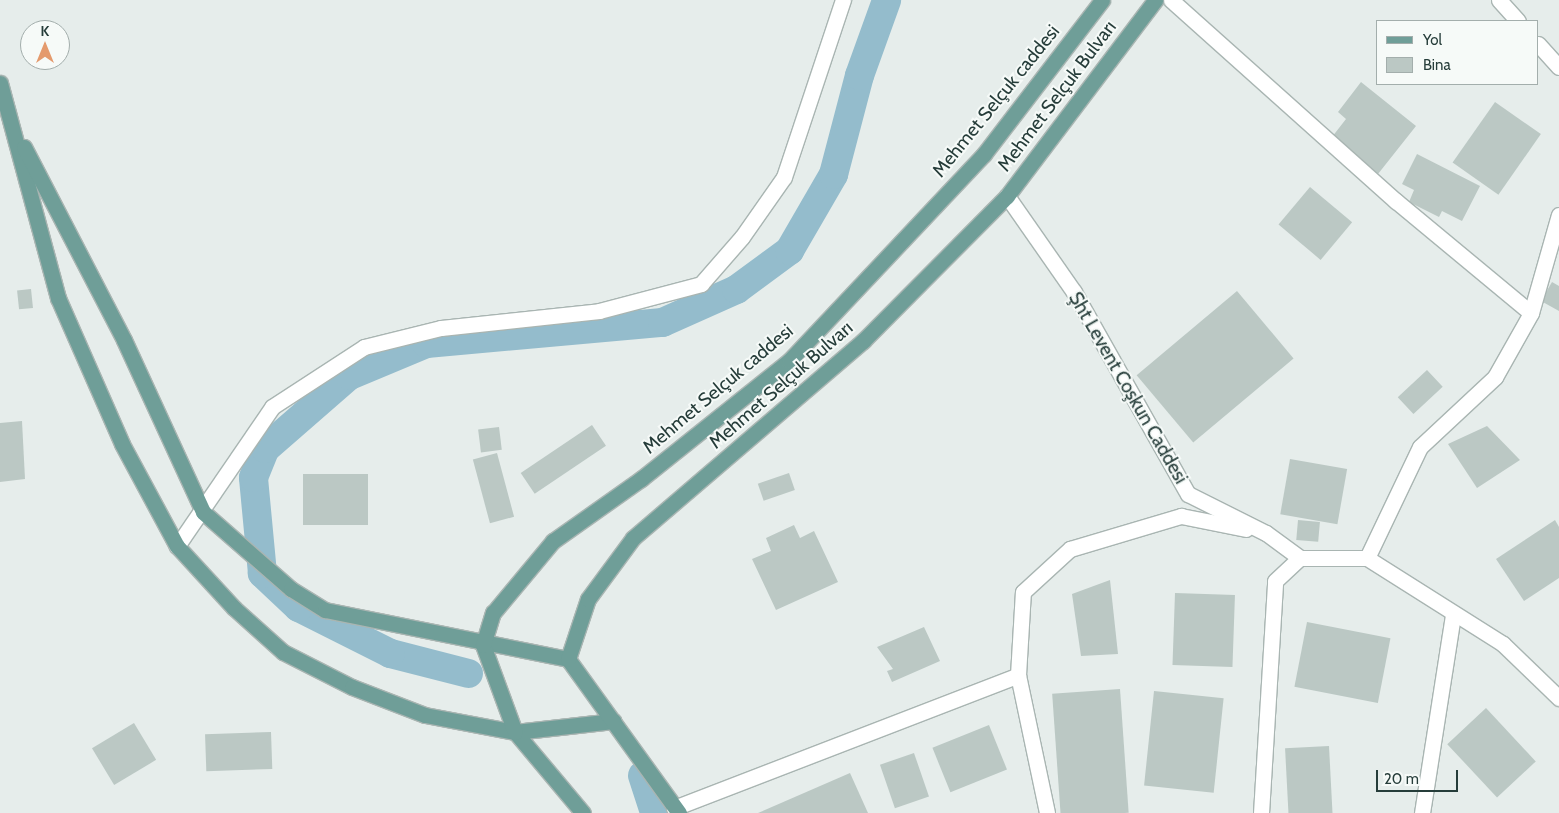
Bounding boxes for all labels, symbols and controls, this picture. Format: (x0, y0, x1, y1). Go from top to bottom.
street label: Mehmet Selçuk Bulvarı (993, 16, 1121, 176)
north arrow (20, 20, 70, 70)
street label: Mehmet Selçuk caddesi (928, 20, 1064, 182)
legend (1376, 20, 1539, 85)
text: K (41, 22, 49, 40)
text: Yol (1423, 31, 1442, 49)
text: Bina (1423, 56, 1451, 74)
street label: Şht Levent Coşkun Caddesi (1064, 288, 1192, 488)
street label: Mehmet Selçuk Bulvarı (705, 316, 857, 454)
street label: Mehmet Selçuk caddesi (638, 319, 798, 459)
scale bar (1379, 760, 1462, 792)
text: 20 m (1384, 770, 1419, 788)

